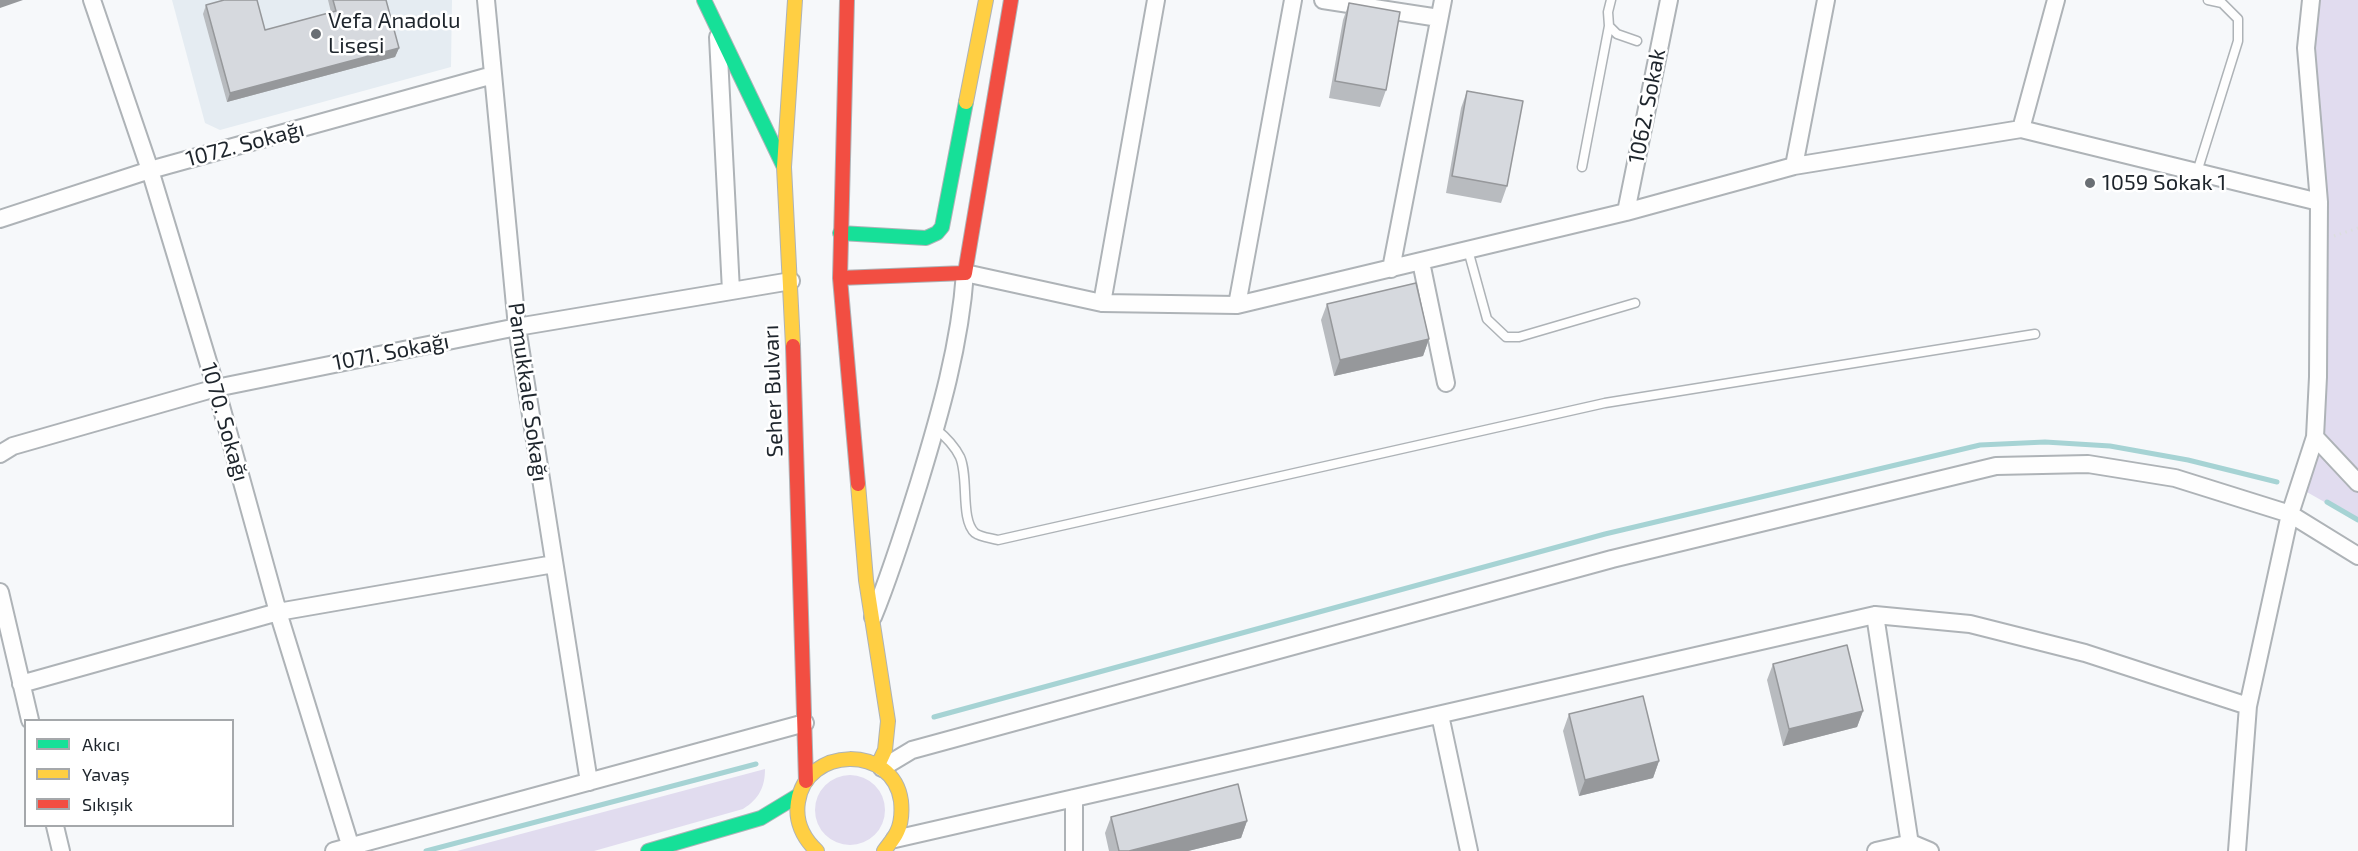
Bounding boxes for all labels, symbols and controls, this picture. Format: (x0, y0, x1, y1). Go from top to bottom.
place label: Vefa Anadolu Lisesi (328, 8, 460, 60)
marker: Vefa Anadolu Lisesi (309, 27, 323, 41)
street label: 1062. Sokak (1623, 46, 1671, 166)
street label: 1072. Sokağı (183, 116, 307, 172)
place label: 1059 Sokak 1 (2102, 170, 2226, 196)
marker: 1059 Sokak 1 (2083, 176, 2097, 190)
street label: Pamukkale Sokağı (502, 301, 554, 483)
street label: Seher Bulvarı (757, 324, 789, 458)
street label: 1071. Sokağı (331, 328, 451, 376)
street label: 1070. Sokağı (195, 360, 255, 484)
legend (24, 719, 234, 827)
text: Akıcı (82, 733, 120, 755)
text: Yavaş (82, 763, 130, 785)
text: Sıkışık (82, 793, 133, 815)

